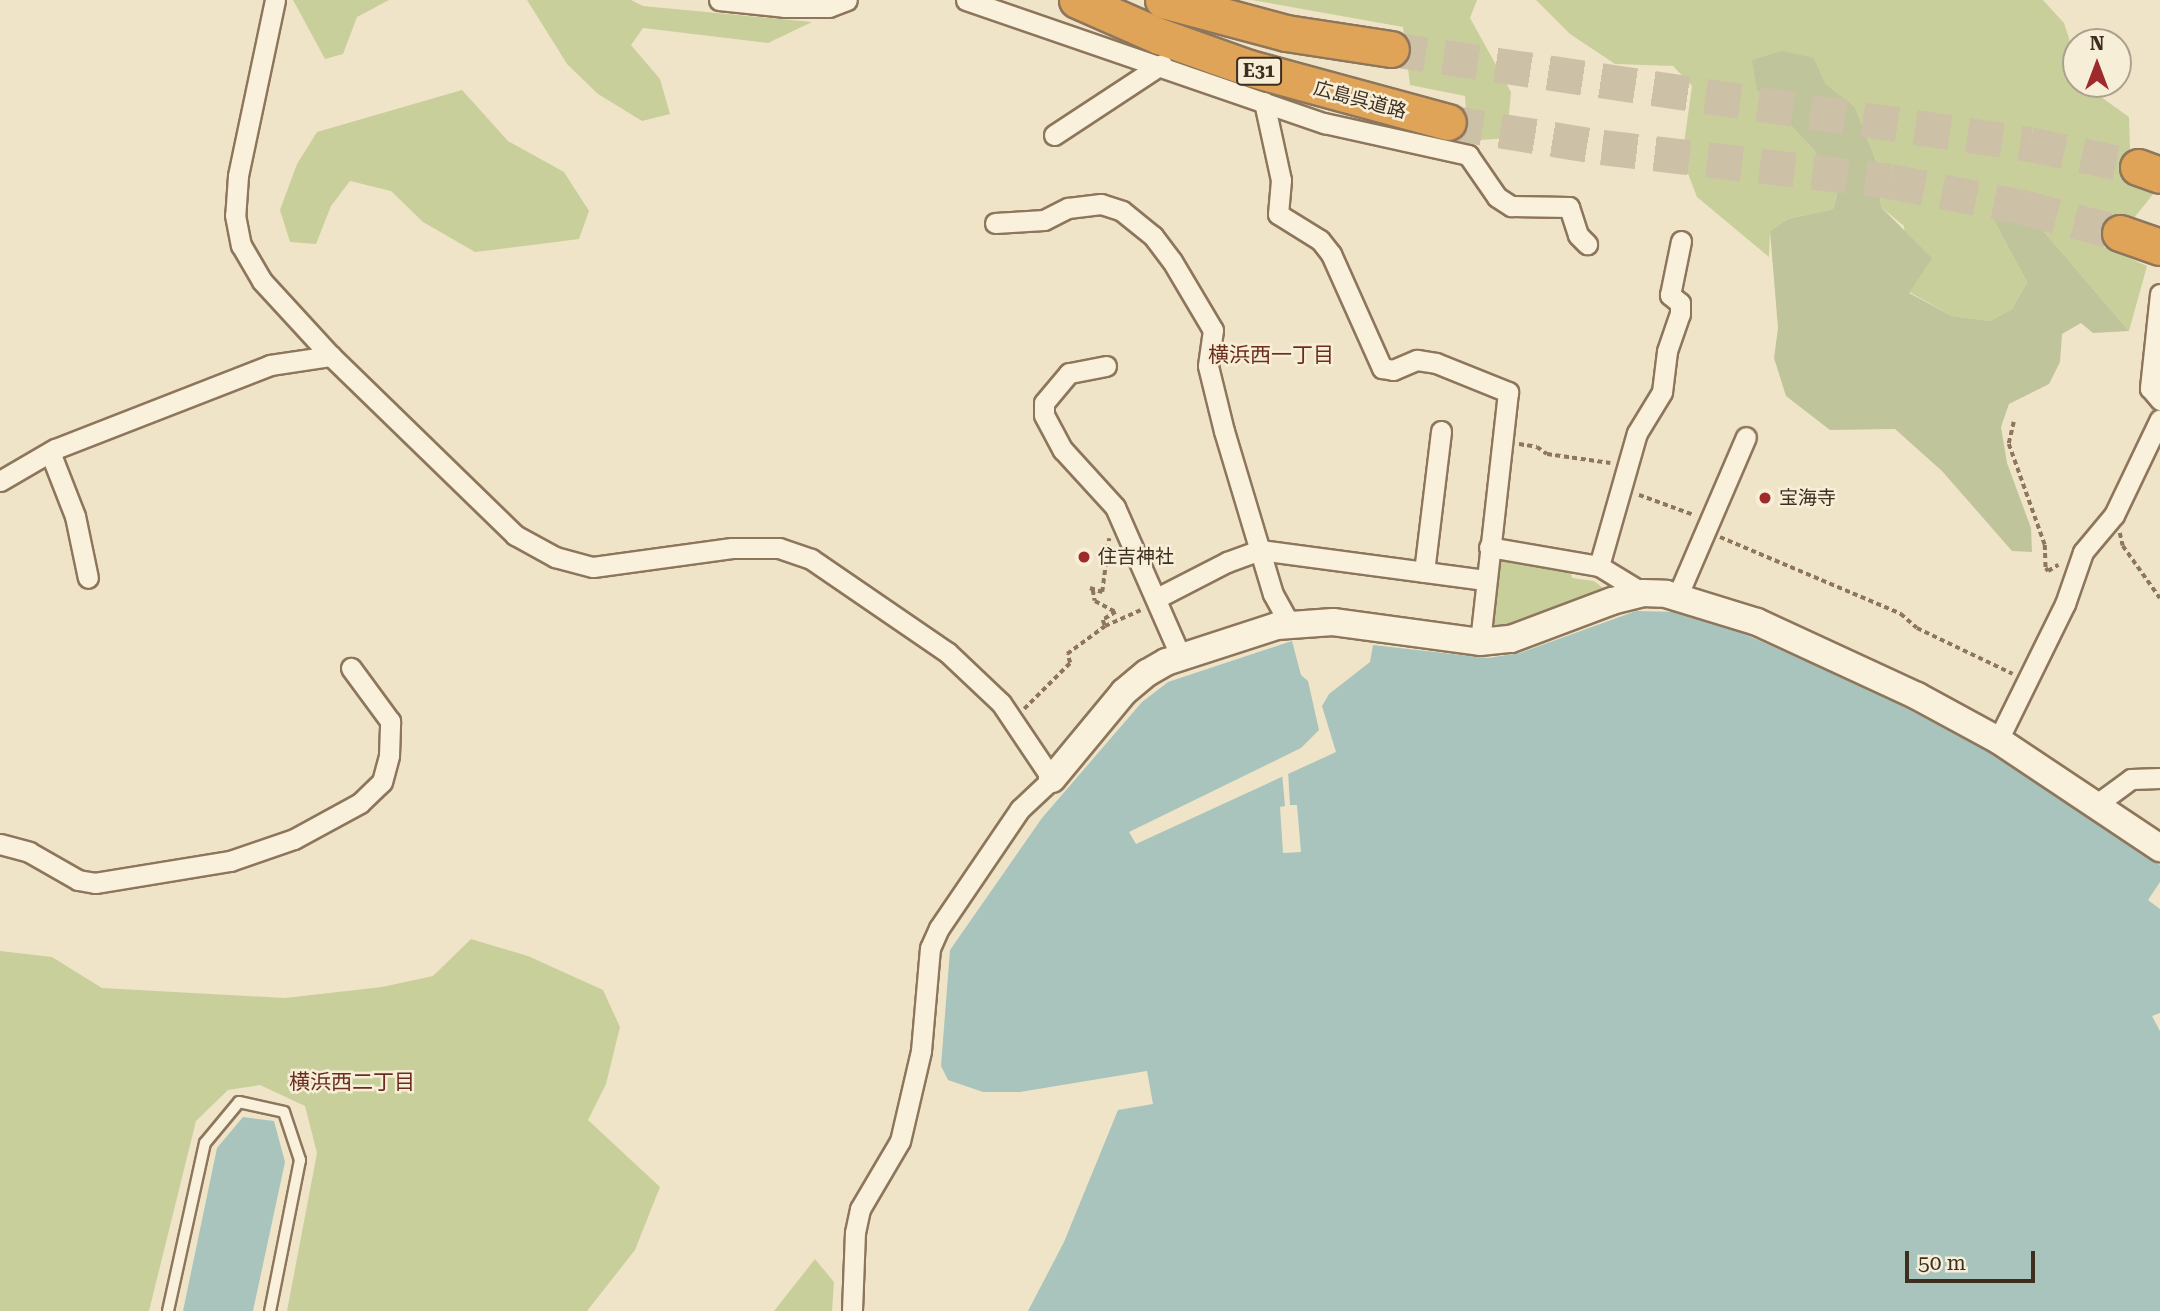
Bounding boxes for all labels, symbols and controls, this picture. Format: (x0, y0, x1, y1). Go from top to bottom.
north arrow (2062, 28, 2132, 98)
text: N (2090, 32, 2104, 55)
road number: E31 (1234, 56, 1284, 86)
street label: 広島呉道路 (1311, 77, 1409, 123)
district label: 横浜西一丁目 (1208, 342, 1334, 368)
place label: 宝海寺 (1779, 487, 1836, 509)
marker: 宝海寺 (1757, 490, 1773, 506)
place label: 住吉神社 (1098, 546, 1174, 568)
marker: 住吉神社 (1076, 549, 1092, 565)
district label: 横浜西二丁目 (289, 1069, 415, 1095)
scale bar (1908, 1238, 2038, 1282)
text: 50 m (1918, 1251, 1966, 1275)

